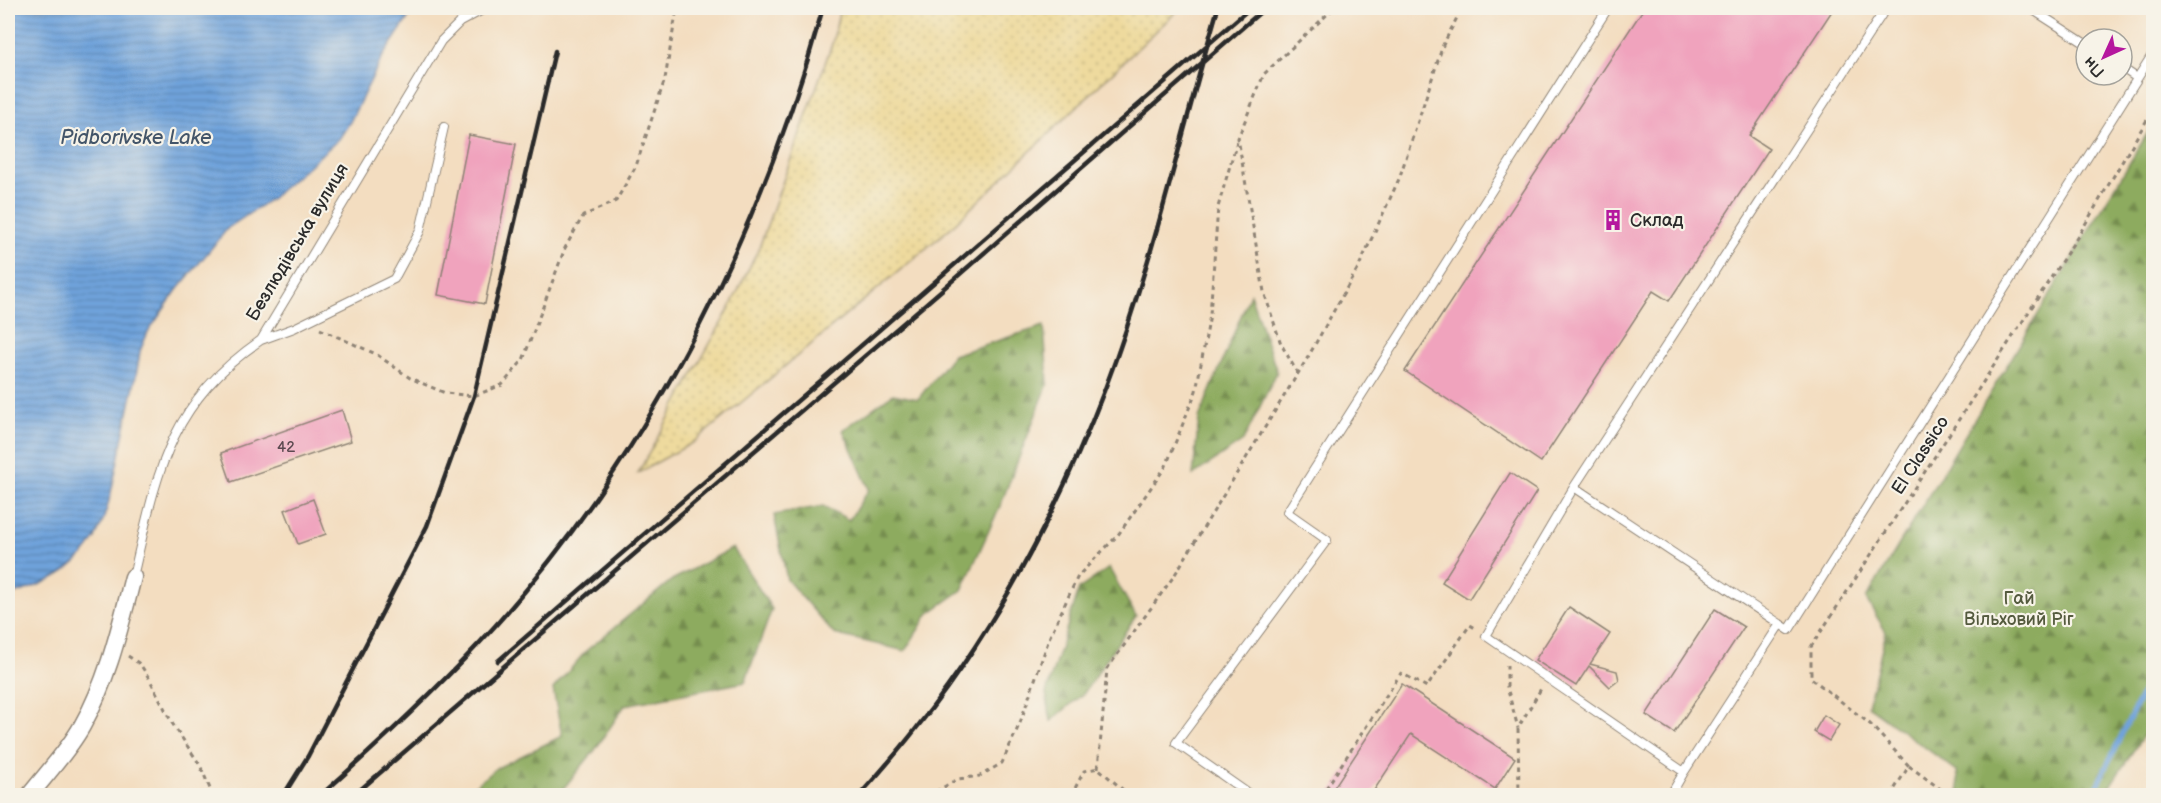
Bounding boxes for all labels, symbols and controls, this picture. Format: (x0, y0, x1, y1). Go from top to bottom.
north arrow (2074, 27, 2134, 87)
text: Пн (2080, 52, 2109, 81)
water label: Pidborivske Lake (60, 126, 212, 150)
street label: Безлюдівська вулиця (242, 160, 353, 325)
building icon: Склад (1601, 208, 1625, 232)
place label: Склад (1630, 210, 1684, 231)
street label: El Classico (1887, 412, 1954, 499)
house number: 42 (277, 438, 295, 457)
park label: Гай Вільховий Ріг (1964, 588, 2074, 630)

